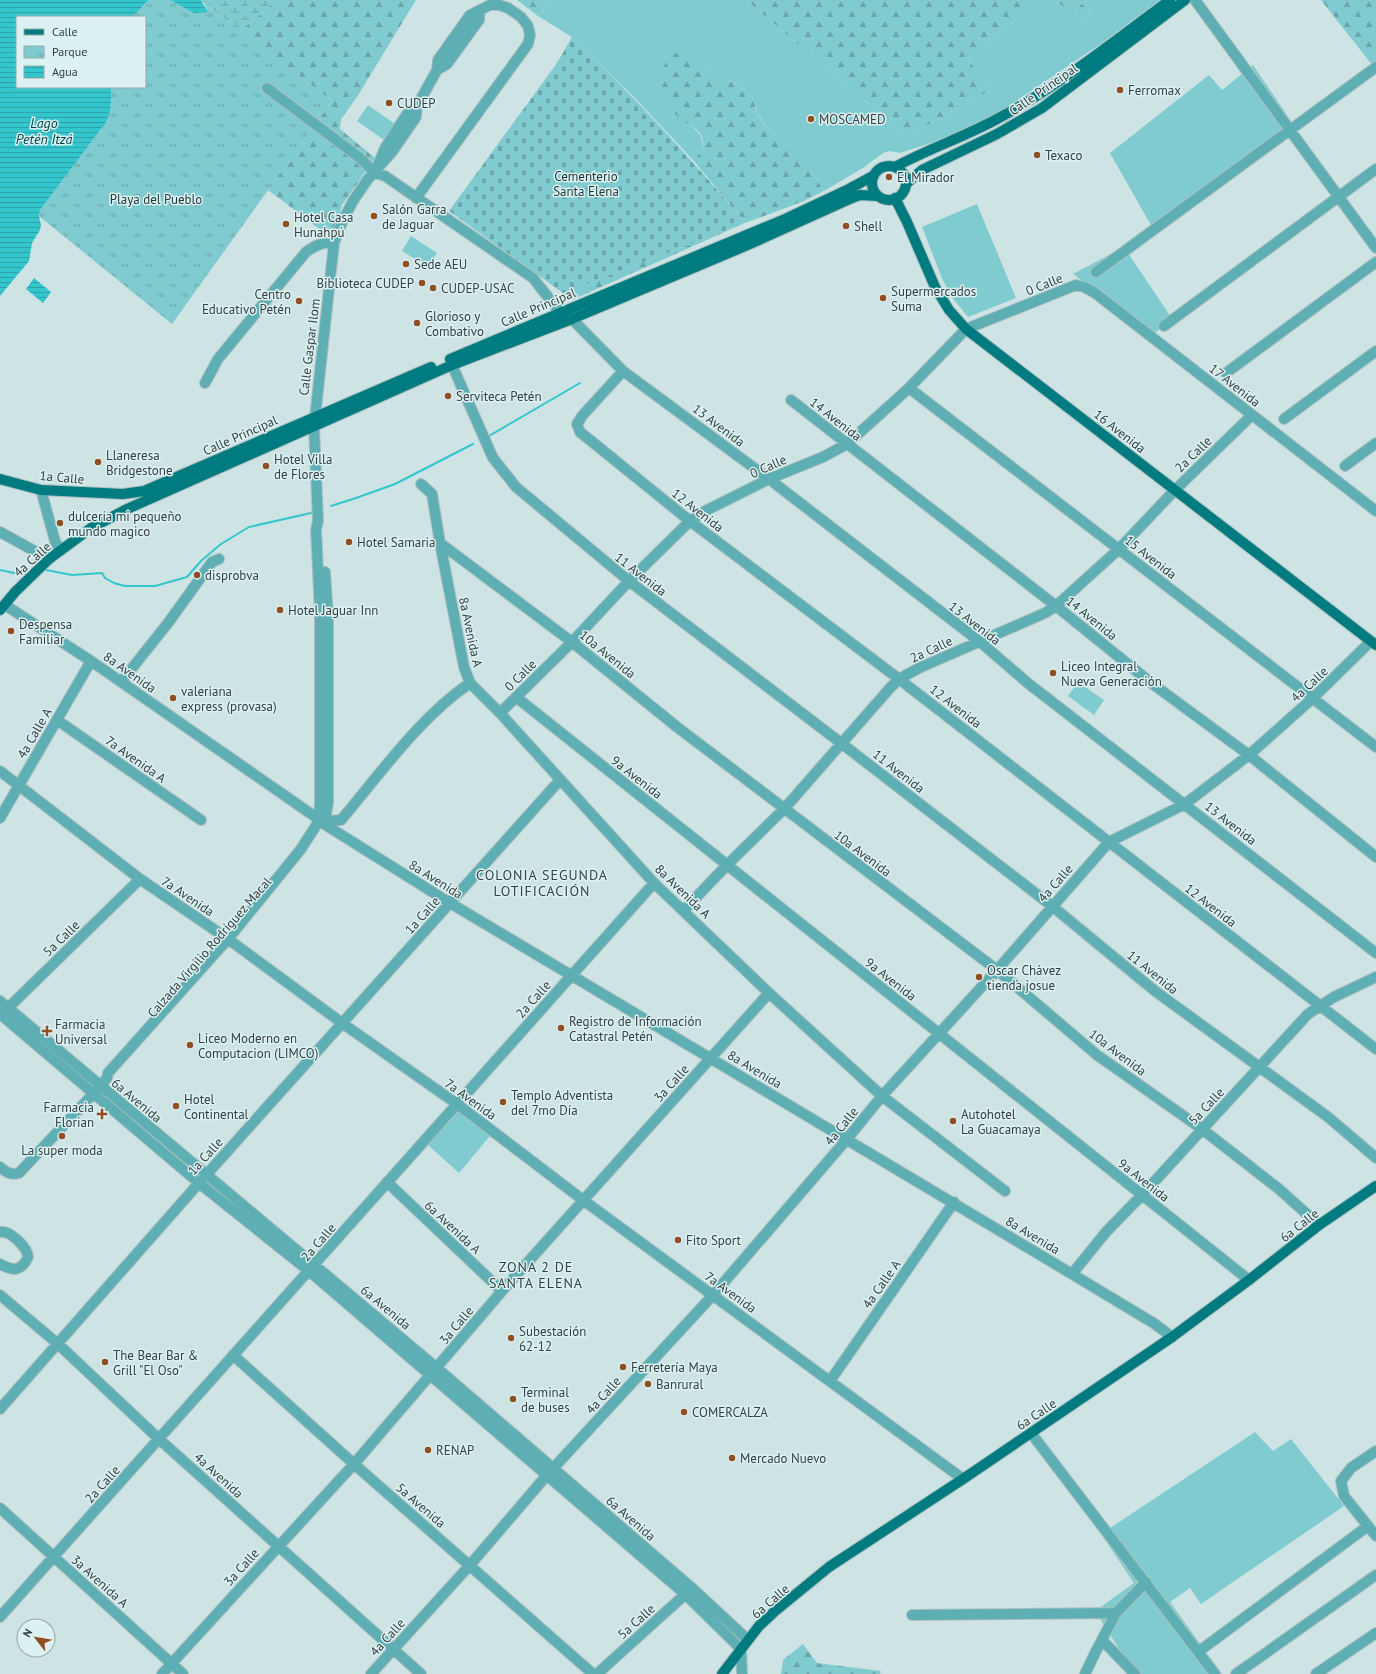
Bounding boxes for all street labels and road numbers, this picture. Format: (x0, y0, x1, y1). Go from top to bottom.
street label: Calle Principal (1006, 59, 1081, 119)
street label: 0 Calle (1023, 269, 1065, 300)
street label: Calle Principal (498, 284, 578, 331)
street label: Calle Gaspar Ilom (295, 298, 324, 397)
street label: 17 Avenida (1206, 360, 1264, 411)
street label: 14 Avenida (806, 394, 865, 445)
street label: 13 Avenida (689, 400, 748, 451)
street label: 16 Avenida (1090, 406, 1149, 457)
street label: Calle Principal (200, 411, 280, 459)
street label: 2a Calle (1171, 433, 1215, 476)
street label: 0 Calle (747, 451, 789, 482)
street label: 1a Calle (39, 467, 85, 488)
street label: 12 Avenida (668, 485, 727, 536)
street label: 15 Avenida (1121, 532, 1180, 583)
street label: 4a Calle (10, 538, 55, 581)
street label: 11 Avenida (611, 549, 670, 600)
street label: 14 Avenida (1063, 593, 1121, 644)
street label: 8a Avenida A (455, 596, 486, 669)
street label: 13 Avenida (945, 598, 1004, 649)
street label: 10a Avenida (576, 627, 639, 682)
street label: 2a Calle (907, 632, 955, 667)
street label: 8a Avenida (100, 648, 159, 697)
street label: 0 Calle (501, 656, 540, 695)
street label: 4a Calle (1287, 663, 1332, 706)
street label: 12 Avenida (926, 681, 985, 732)
street label: 4a Calle A (13, 705, 56, 762)
street label: 7a Avenida A (102, 732, 170, 787)
street label: 11 Avenida (869, 746, 928, 797)
street label: 9a Avenida (608, 752, 666, 803)
street label: 13 Avenida (1201, 798, 1260, 849)
street label: 10a Avenida (831, 826, 895, 881)
street label: 8a Avenida (406, 856, 466, 903)
street label: 8a Avenida A (651, 861, 714, 922)
street label: 4a Calle (1034, 861, 1077, 906)
street label: Calzada Virgilio Rodríguez Macal (144, 873, 275, 1021)
street label: 7a Avenida (158, 873, 217, 920)
street label: 12 Avenida (1181, 880, 1240, 931)
street label: 1a Calle (401, 893, 444, 938)
street label: 5a Calle (39, 917, 83, 960)
street label: 11 Avenida (1124, 947, 1182, 998)
street label: 9a Avenida (862, 954, 920, 1005)
street label: 2a Calle (512, 977, 555, 1022)
street label: 10a Avenida (1086, 1025, 1150, 1080)
street label: 8a Avenida (724, 1047, 785, 1092)
street label: 3a Calle (650, 1061, 693, 1106)
street label: 6a Avenida (108, 1074, 165, 1126)
street label: 7a Avenida (441, 1075, 500, 1124)
street label: 5a Calle (1185, 1084, 1228, 1129)
street label: 4a Calle (821, 1104, 862, 1149)
street label: 1a Calle (184, 1134, 227, 1179)
street label: 9a Avenida (1115, 1155, 1173, 1206)
street label: 6a Avenida A (421, 1197, 485, 1258)
street label: 6a Calle (1276, 1205, 1322, 1246)
street label: 8a Avenida (1002, 1213, 1063, 1258)
street label: 2a Calle (297, 1220, 340, 1265)
street label: 4a Calle A (859, 1256, 905, 1312)
street label: 7a Avenida (701, 1268, 760, 1317)
street label: 6a Avenida (357, 1281, 414, 1333)
street label: 3a Calle (435, 1303, 477, 1348)
street label: 4a Calle (582, 1373, 625, 1418)
street label: 6a Calle (1013, 1395, 1060, 1434)
street label: 4a Avenida (190, 1449, 247, 1502)
street label: 2a Calle (81, 1462, 124, 1507)
street label: 5a Avenida (392, 1479, 449, 1532)
street label: 6a Avenida (602, 1492, 659, 1545)
street label: 3a Calle (220, 1545, 263, 1590)
street label: 3a Avenida A (68, 1551, 132, 1612)
street label: 6a Calle (748, 1580, 793, 1623)
street label: 5a Calle (614, 1600, 659, 1643)
street label: 4a Calle (366, 1615, 409, 1660)

